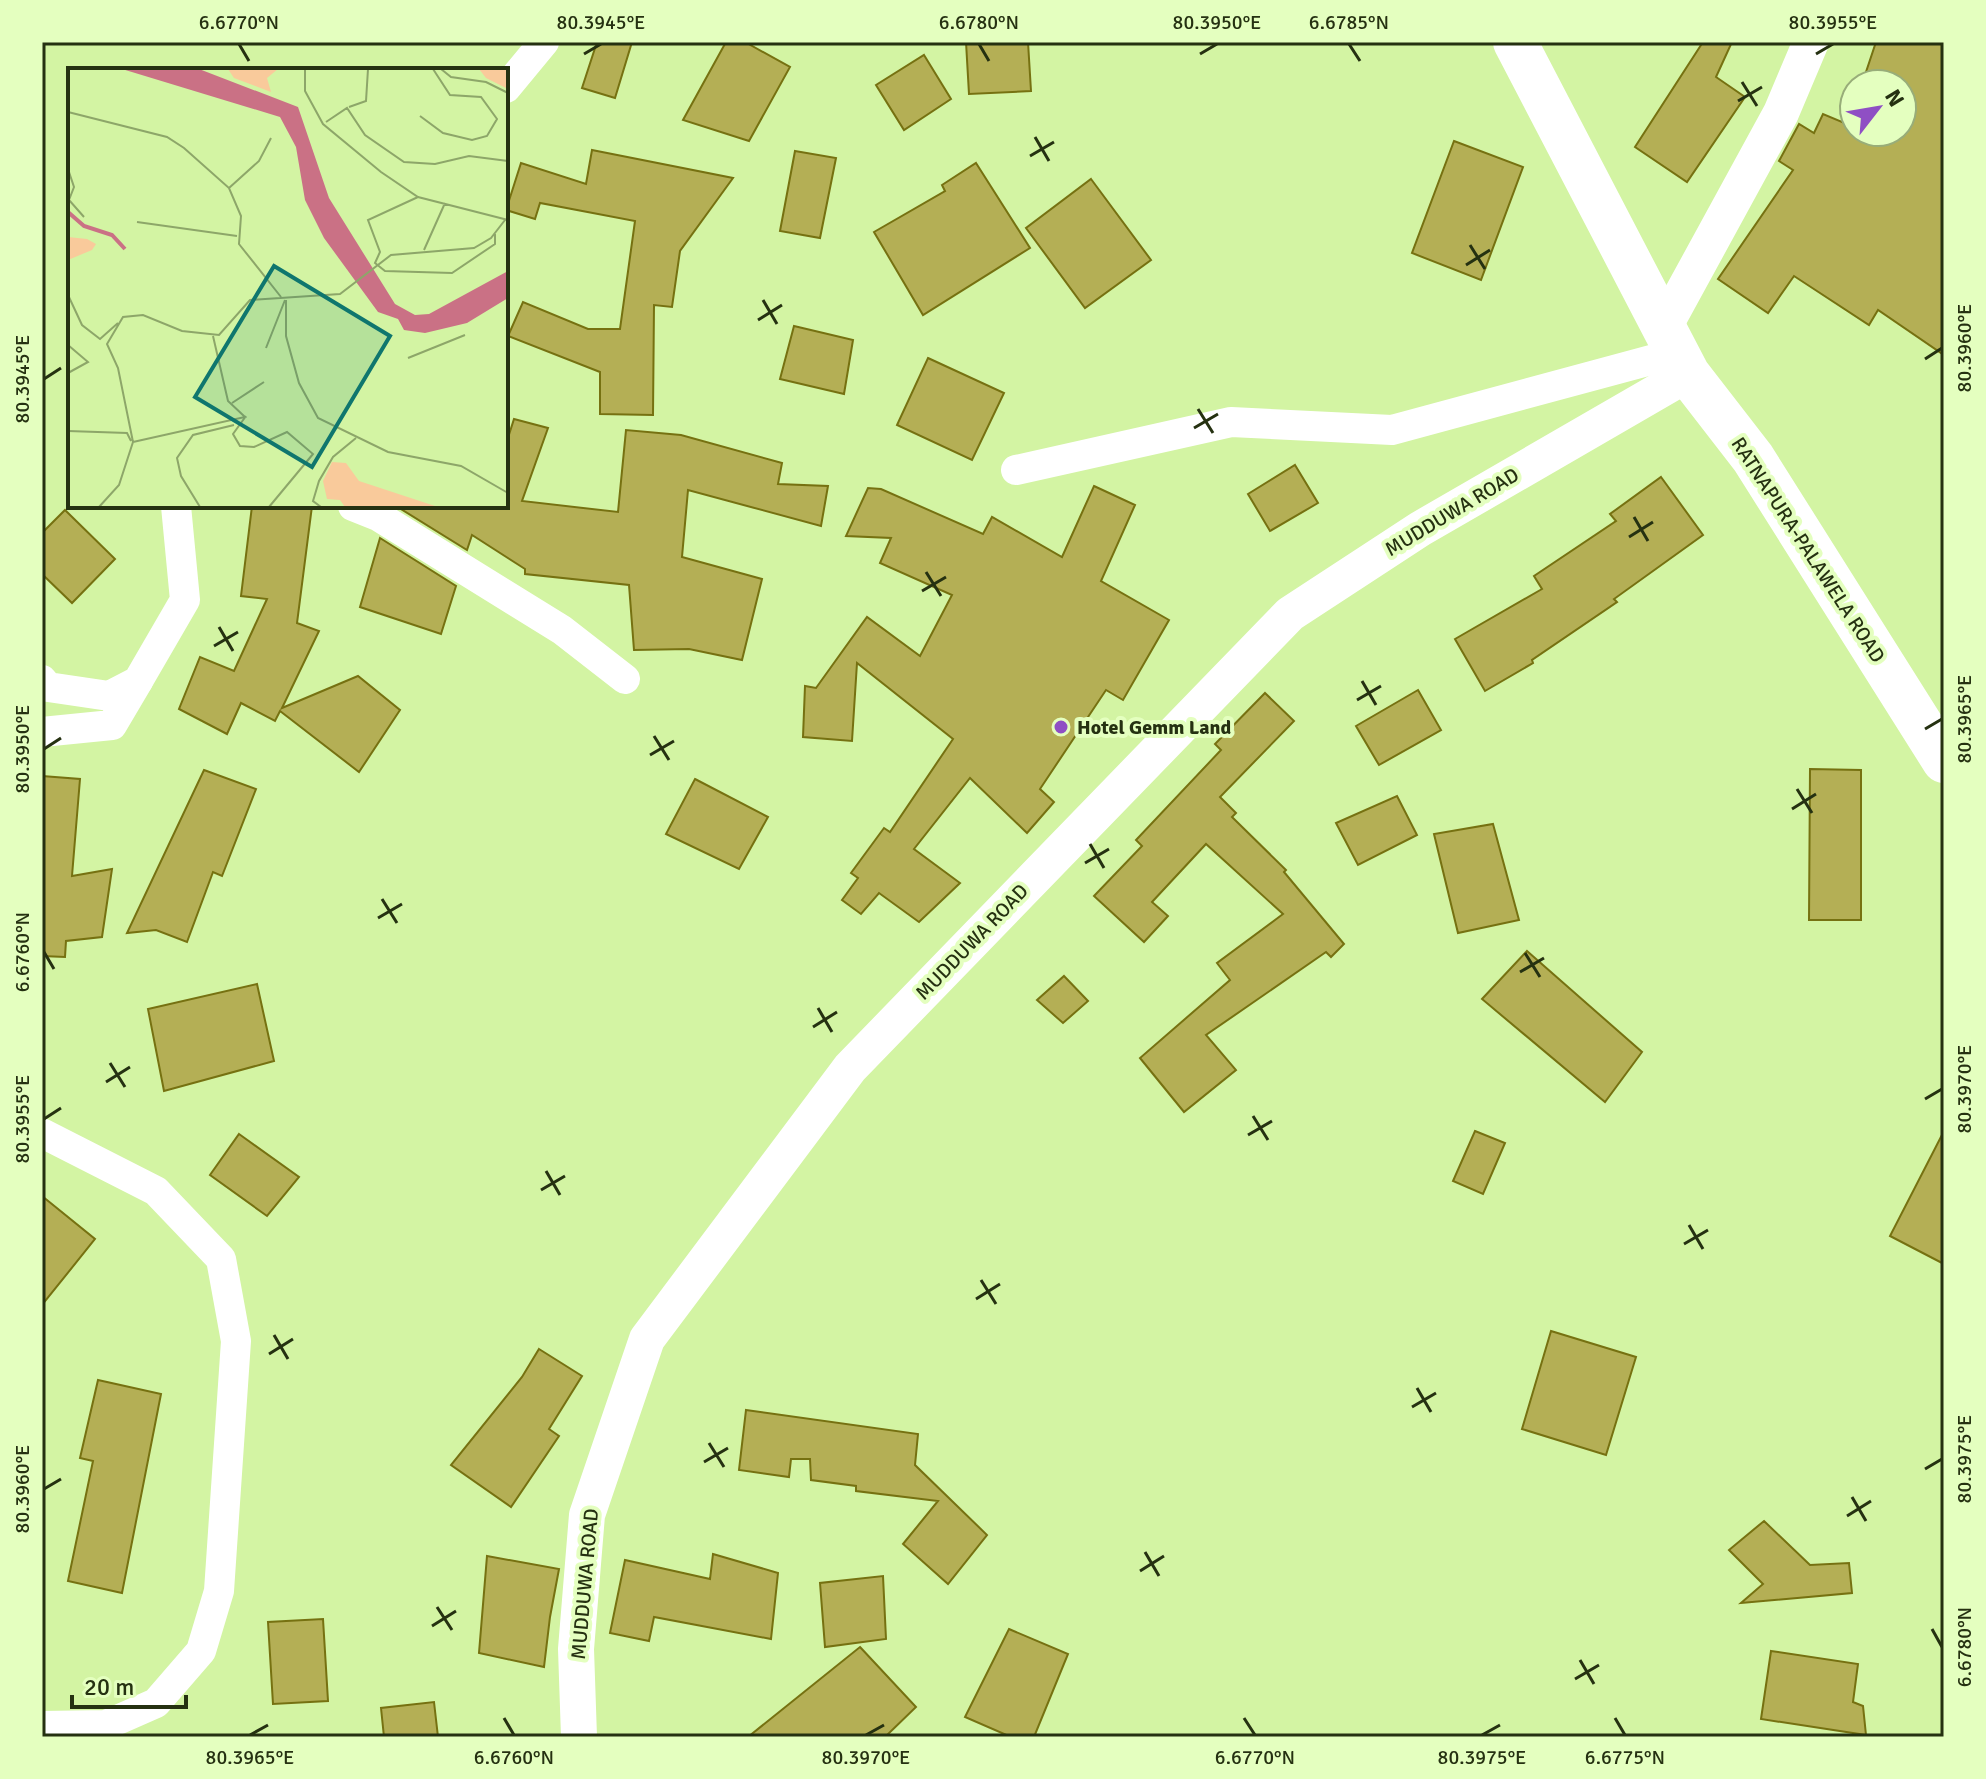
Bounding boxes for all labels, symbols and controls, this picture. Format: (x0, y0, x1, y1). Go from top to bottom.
text: 6.6770°N (199, 10, 279, 35)
text: 80.3945°E (557, 10, 645, 35)
text: 6.6780°N (939, 10, 1019, 35)
text: 80.3950°E (1173, 10, 1261, 35)
text: 6.6785°N (1309, 10, 1389, 35)
text: 80.3955°E (1789, 10, 1877, 35)
inset map (68, 68, 508, 508)
north arrow (1838, 68, 1918, 148)
text: N (1879, 84, 1910, 111)
text: 80.3960°E (1952, 304, 1977, 392)
text: 80.3945°E (10, 335, 35, 423)
street label: RATNAPURA-PALAWELA ROAD (1726, 432, 1890, 668)
street label: MUDDUWA ROAD (1381, 462, 1523, 562)
text: 80.3965°E (1952, 675, 1977, 763)
text: 80.3950°E (10, 705, 35, 793)
place label: Hotel Gemm Land (1077, 715, 1231, 740)
marker: Hotel Gemm Land (1052, 718, 1070, 736)
street label: MUDDUWA ROAD (910, 879, 1034, 1005)
text: 6.6760°N (10, 912, 35, 992)
text: 80.3970°E (1952, 1045, 1977, 1133)
text: 80.3955°E (10, 1075, 35, 1163)
text: 80.3975°E (1952, 1415, 1977, 1503)
text: 80.3960°E (10, 1445, 35, 1533)
street label: MUDDUWA ROAD (566, 1507, 604, 1661)
text: 6.6780°N (1952, 1607, 1977, 1687)
scale bar (72, 1659, 186, 1709)
text: 20 m (84, 1672, 134, 1702)
text: 80.3965°E (206, 1745, 294, 1770)
text: 6.6760°N (474, 1745, 554, 1770)
text: 80.3970°E (822, 1745, 910, 1770)
text: 6.6770°N (1215, 1745, 1295, 1770)
text: 80.3975°E (1438, 1745, 1526, 1770)
text: 6.6775°N (1585, 1745, 1665, 1770)

